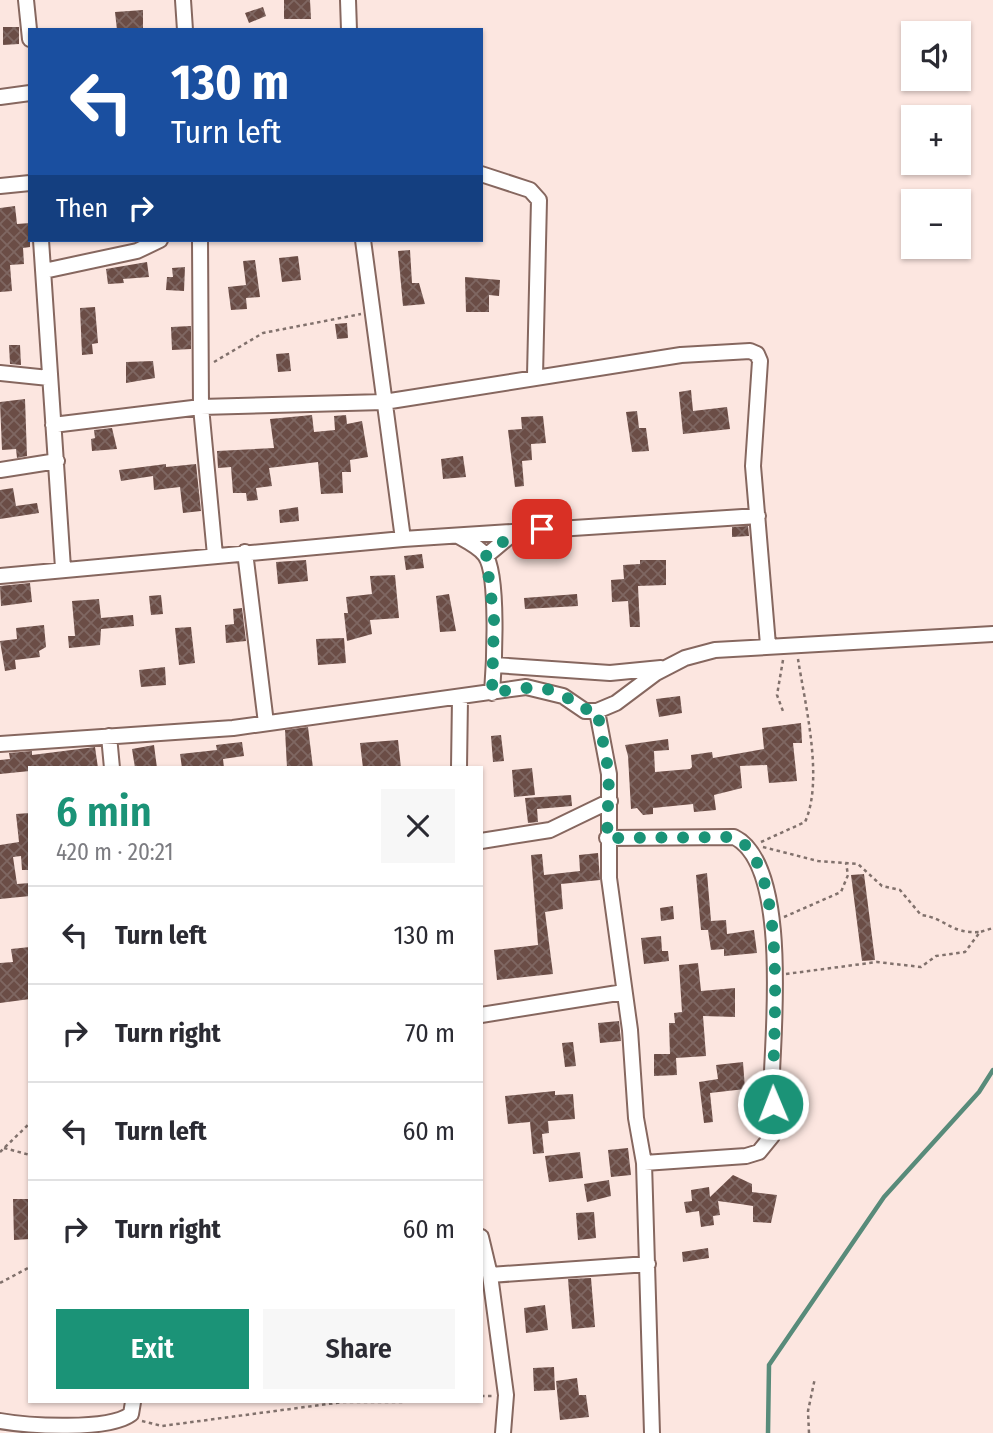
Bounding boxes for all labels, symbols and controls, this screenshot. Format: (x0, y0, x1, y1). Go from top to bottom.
map controls (901, 21, 971, 259)
button: sound (901, 21, 971, 91)
text: 130 m (171, 53, 289, 112)
icon: left (56, 56, 147, 147)
button: + (901, 105, 971, 175)
text: Turn left (171, 113, 281, 151)
icon: right (122, 189, 160, 227)
button: − (901, 189, 971, 259)
text: Then (56, 193, 108, 224)
pin (512, 499, 572, 559)
icon: arrive (523, 510, 561, 548)
text: 6 min (56, 787, 152, 837)
button: close (381, 789, 455, 863)
text: 420 m · 20:21 (56, 838, 173, 866)
icon: left (56, 916, 94, 954)
text: Turn left (115, 920, 207, 951)
text: 130 m (393, 920, 455, 951)
icon: right (56, 1014, 94, 1052)
text: Turn right (115, 1018, 221, 1049)
text: 70 m (405, 1018, 455, 1049)
position arrow (736, 1067, 810, 1141)
icon: left (56, 1112, 94, 1150)
text: Turn left (115, 1116, 207, 1147)
text: 60 m (402, 1116, 455, 1147)
icon: right (56, 1210, 94, 1248)
text: Turn right (115, 1214, 221, 1245)
text: 60 m (402, 1214, 455, 1245)
button: Exit (56, 1309, 249, 1389)
button: Share (263, 1309, 455, 1389)

